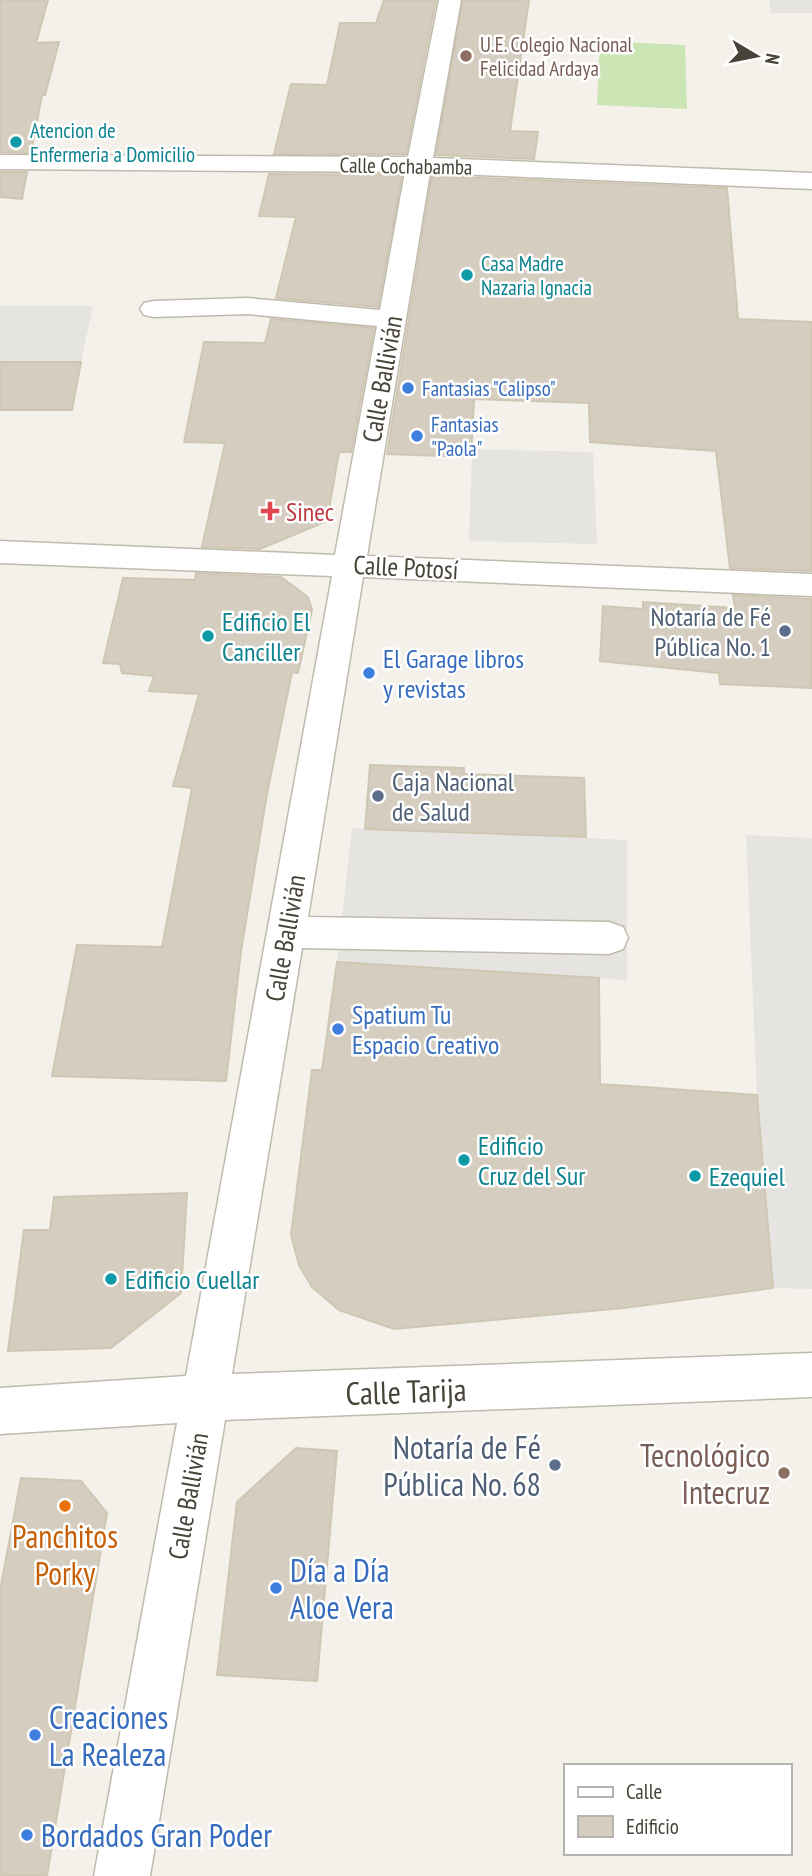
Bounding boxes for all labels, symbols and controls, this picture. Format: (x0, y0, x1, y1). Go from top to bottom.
north arrow (721, 21, 791, 91)
place label: U.E. Colegio Nacional Felicidad Ardaya (480, 31, 633, 82)
marker: U.E. Colegio Nacional Felicidad Ardaya (458, 48, 474, 64)
text: N (760, 52, 785, 66)
place label: Atencion de Enfermeria a Domicilio (30, 117, 195, 168)
marker: Atencion de Enfermeria a Domicilio (8, 134, 24, 150)
street label: Calle Cochabamba (339, 151, 473, 181)
place label: Casa Madre Nazaria Ignacia (481, 250, 592, 301)
marker: Casa Madre Nazaria Ignacia (459, 267, 475, 283)
street label: Calle Ballivián (355, 313, 409, 445)
place label: Fantasias "Calipso" (422, 375, 556, 402)
marker: Fantasias "Calipso" (400, 380, 416, 396)
place label: Fantasias "Paola" (431, 411, 499, 462)
marker: Fantasias "Paola" (409, 428, 425, 444)
place label: Sinec (286, 495, 334, 528)
marker: Sinec (260, 501, 280, 521)
street label: Calle Potosí (353, 548, 460, 586)
place label: Notaría de Fé Pública No. 1 (651, 600, 771, 663)
place label: Edificio El Canciller (222, 605, 310, 668)
marker: Notaría de Fé Pública No. 1 (777, 623, 793, 639)
marker: Edificio El Canciller (200, 628, 216, 644)
place label: El Garage libros y revistas (383, 642, 524, 705)
marker: El Garage libros y revistas (361, 665, 377, 681)
place label: Caja Nacional de Salud (392, 765, 514, 828)
marker: Caja Nacional de Salud (370, 788, 386, 804)
street label: Calle Ballivián (258, 872, 312, 1004)
place label: Spatium Tu Espacio Creativo (352, 998, 499, 1061)
marker: Spatium Tu Espacio Creativo (330, 1021, 346, 1037)
place label: Edificio Cruz del Sur (478, 1129, 585, 1192)
marker: Edificio Cruz del Sur (456, 1152, 472, 1168)
place label: Ezequiel (709, 1160, 785, 1193)
marker: Ezequiel (687, 1168, 703, 1184)
place label: Edificio Cuellar (125, 1263, 259, 1296)
marker: Edificio Cuellar (103, 1271, 119, 1287)
street label: Calle Tarija (345, 1368, 467, 1414)
place label: Notaría de Fé Pública No. 68 (383, 1426, 541, 1505)
street label: Calle Ballivián (161, 1430, 215, 1562)
place label: Tecnológico Intecruz (640, 1434, 770, 1513)
marker: Notaría de Fé Pública No. 68 (547, 1457, 563, 1473)
marker: Tecnológico Intecruz (776, 1465, 792, 1481)
marker: Panchitos Porky (57, 1498, 73, 1514)
place label: Panchitos Porky (12, 1515, 118, 1594)
place label: Día a Día Aloe Vera (290, 1549, 394, 1628)
marker: Día a Día Aloe Vera (268, 1580, 284, 1596)
place label: Creaciones La Realeza (49, 1696, 168, 1775)
marker: Creaciones La Realeza (27, 1727, 43, 1743)
legend (564, 1764, 791, 1855)
text: Calle (626, 1778, 662, 1805)
text: Edificio (626, 1813, 679, 1840)
place label: Bordados Gran Poder (41, 1814, 272, 1856)
marker: Bordados Gran Poder (19, 1827, 35, 1843)

